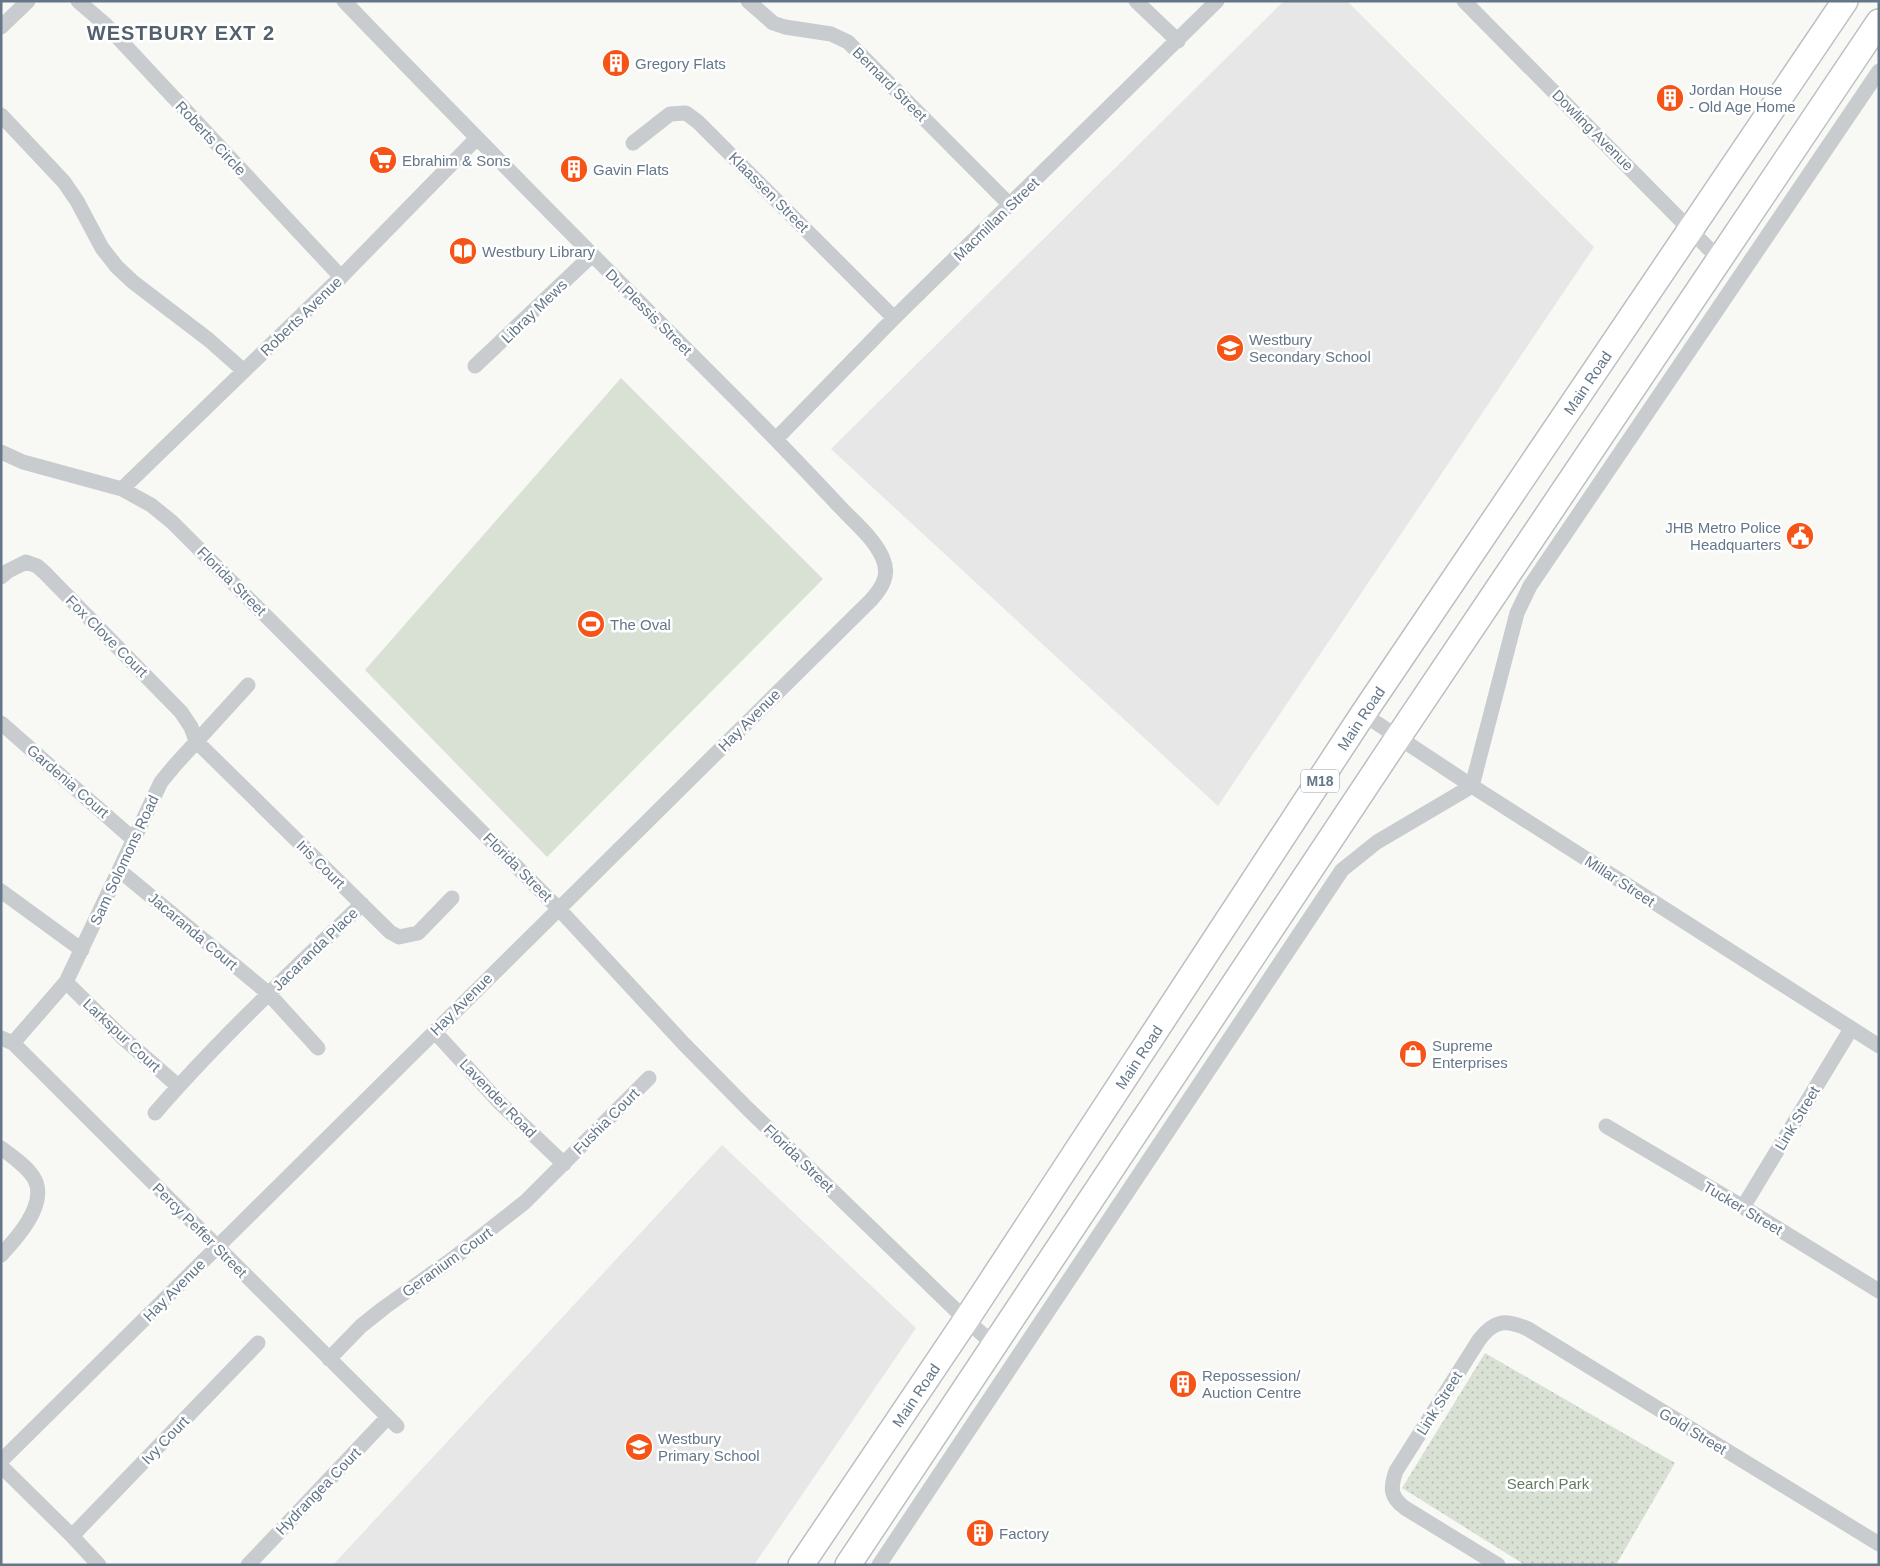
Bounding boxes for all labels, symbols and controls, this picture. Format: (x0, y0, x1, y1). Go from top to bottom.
district label: WESTBURY EXT 2 (87, 22, 275, 44)
street label: Bernard Street (849, 43, 931, 125)
building icon: Gregory Flats (601, 48, 631, 78)
place label: Gregory Flats (635, 55, 726, 72)
place label: Jordan House - Old Age Home (1689, 81, 1796, 115)
building icon: Jordan House - Old Age Home (1655, 83, 1685, 113)
street label: Dowling Avenue (1549, 86, 1637, 174)
street label: Roberts Circle (172, 97, 250, 179)
supermarket icon: Ebrahim & Sons (368, 145, 398, 175)
street label: Klaassen Street (726, 149, 813, 236)
place label: Ebrahim & Sons (402, 152, 510, 169)
building icon: Gavin Flats (559, 154, 589, 184)
place label: Gavin Flats (593, 161, 669, 178)
street label: Macmillan Street (950, 174, 1043, 264)
library icon: Westbury Library (448, 236, 478, 266)
place label: Westbury Library (482, 243, 596, 260)
street label: Du Plessis Street (602, 265, 696, 359)
street label: Roberts Avenue (257, 273, 345, 359)
street label: Libray Mews (498, 276, 570, 346)
place label: Westbury Secondary School (1249, 331, 1371, 365)
school or university icon: Westbury Secondary School (1215, 333, 1245, 363)
street label: Main Road (1560, 348, 1614, 417)
place label: JHB Metro Police Headquarters (1665, 519, 1781, 553)
public building icon: JHB Metro Police Headquarters (1785, 521, 1815, 551)
street label: Florida Street (194, 543, 270, 619)
street label: Fox Clove Court (63, 592, 152, 681)
sports icon: The Oval (576, 609, 606, 639)
place label: The Oval (610, 616, 671, 633)
street label: Main Road (1333, 683, 1388, 753)
street label: Hay Avenue (714, 685, 784, 755)
street label: Gardenia Court (24, 741, 113, 822)
road number: M18 (1301, 769, 1339, 792)
street label: Sam Solomons Road (86, 792, 162, 928)
street label: Florida Street (480, 829, 556, 905)
street label: Iris Court (293, 836, 349, 892)
street label: Millar Street (1582, 852, 1659, 910)
street label: Jacaranda Court (145, 889, 242, 974)
street label: Jacaranda Place (269, 904, 361, 994)
street label: Hay Avenue (426, 969, 496, 1039)
street label: Larkspur Court (80, 995, 165, 1076)
street label: Main Road (1111, 1022, 1165, 1092)
place label: Supreme Enterprises (1432, 1037, 1508, 1071)
shop icon: Supreme Enterprises (1398, 1039, 1428, 1069)
street label: Lavender Road (456, 1055, 540, 1141)
street label: Link Street (1771, 1082, 1823, 1153)
street label: Fushia Court (570, 1084, 643, 1157)
street label: Florida Street (761, 1121, 838, 1196)
street label: Tucker Street (1700, 1178, 1786, 1239)
street label: Percy Peffer Street (149, 1179, 251, 1281)
street label: Geranium Court (399, 1223, 496, 1300)
street label: Hay Avenue (139, 1255, 209, 1325)
street label: Main Road (888, 1360, 943, 1430)
place label: Repossession/ Auction Centre (1202, 1367, 1301, 1401)
street label: Link Street (1413, 1367, 1466, 1438)
building icon: Repossession/ Auction Centre (1168, 1369, 1198, 1399)
street label: Gold Street (1656, 1404, 1731, 1458)
street label: Ivy Court (138, 1412, 193, 1467)
place label: Westbury Primary School (658, 1430, 760, 1464)
school or university icon: Westbury Primary School (624, 1432, 654, 1462)
street label: Hydrangea Court (272, 1443, 364, 1538)
park label: Search Park (1507, 1475, 1590, 1492)
building icon: Factory (965, 1518, 995, 1548)
place label: Factory (999, 1525, 1050, 1542)

